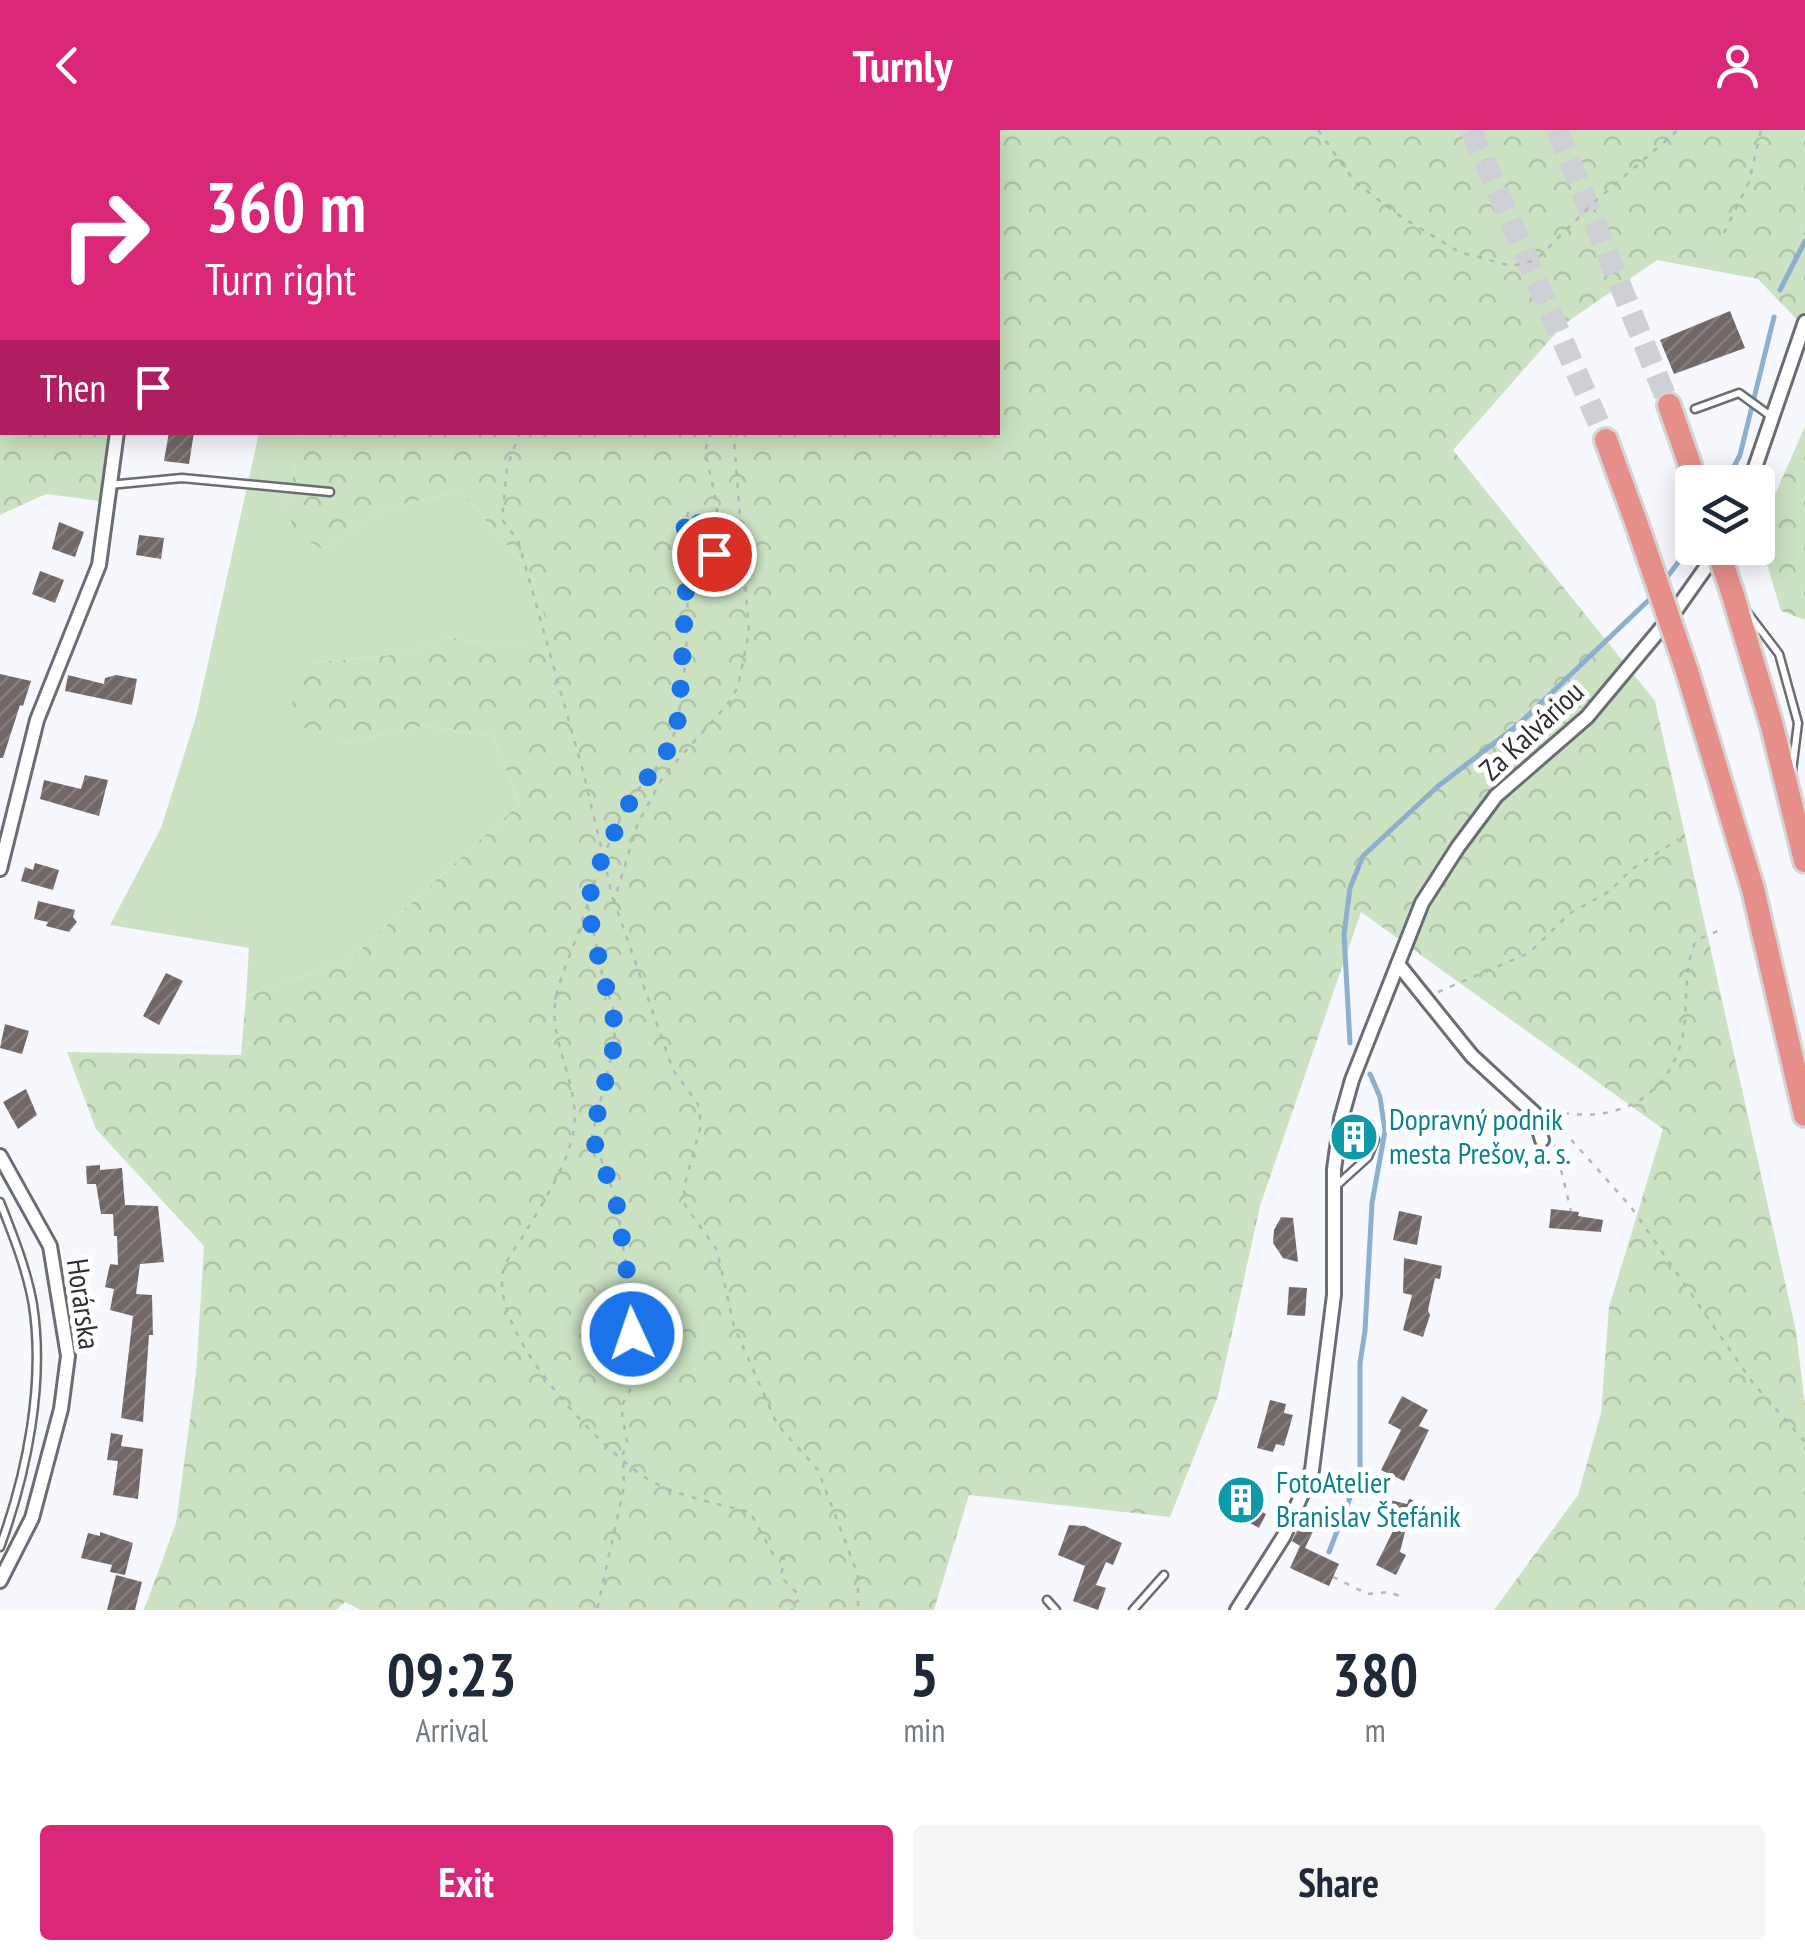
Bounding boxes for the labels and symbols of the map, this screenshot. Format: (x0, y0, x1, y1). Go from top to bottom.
pin (672, 512, 757, 597)
street label: Za Kalváriou (1471, 672, 1591, 788)
place label: Dopravný podnik mesta Prešov, a. s. (1389, 1099, 1571, 1172)
building icon: Dopravný podnik mesta Prešov, a. s. (1328, 1111, 1380, 1163)
street label: Horárska (59, 1256, 110, 1352)
position arrow (580, 1282, 684, 1386)
place label: FotoAtelier Branislav Štefánik (1276, 1462, 1461, 1535)
building icon: FotoAtelier Branislav Štefánik (1215, 1474, 1267, 1526)

